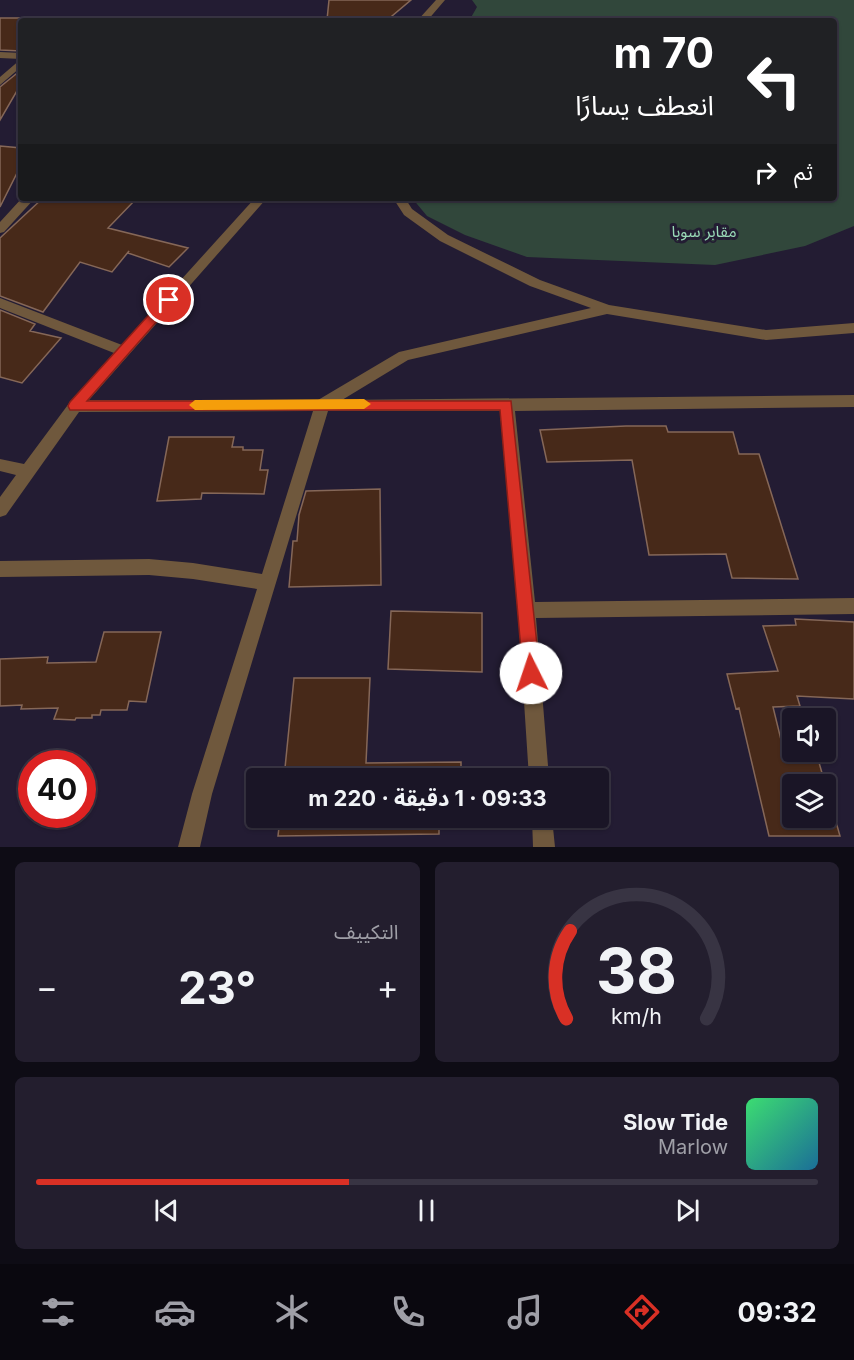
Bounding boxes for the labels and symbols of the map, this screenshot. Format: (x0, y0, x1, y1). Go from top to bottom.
park label: مقابر سوبا (671, 221, 737, 241)
pin (143, 274, 194, 325)
position arrow (499, 641, 563, 705)
speed limit sign: 40 (18, 750, 96, 828)

